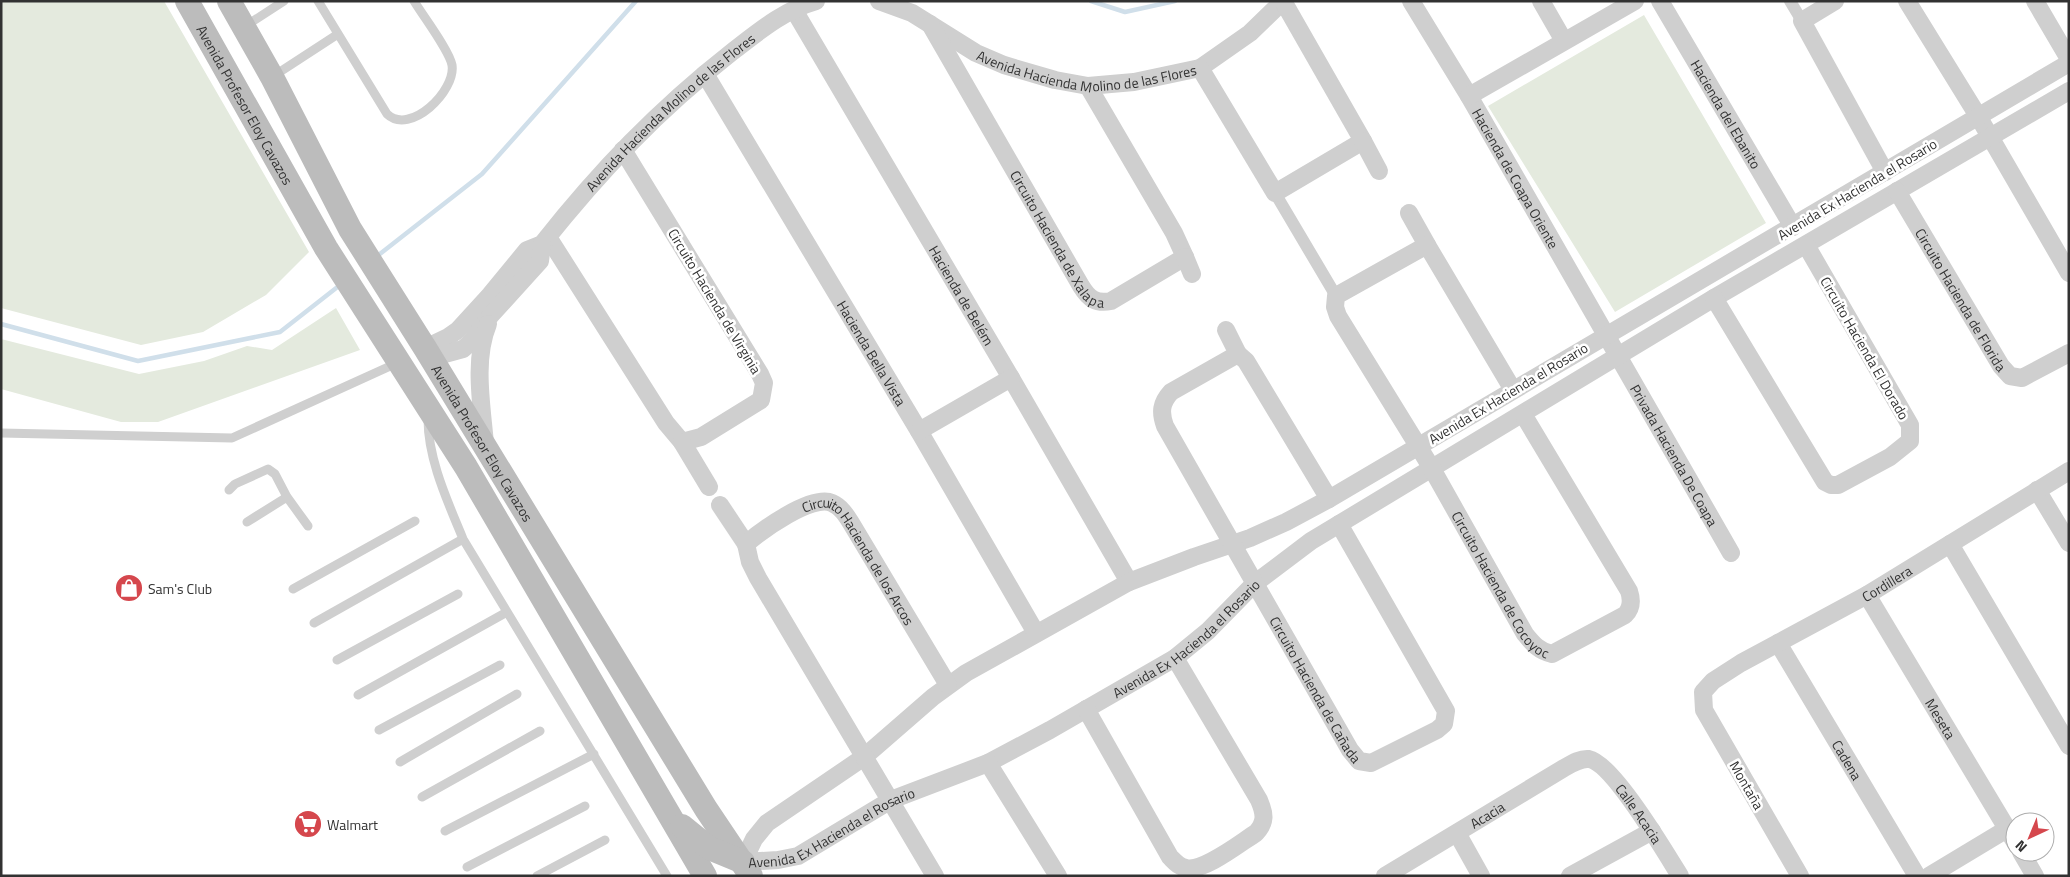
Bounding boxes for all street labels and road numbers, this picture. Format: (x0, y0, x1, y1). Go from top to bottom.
street label: Avenida Profesor Eloy Cavazos (192, 21, 299, 188)
street label: Avenida Hacienda Molino de las Flores (580, 28, 759, 196)
street label: Avenida Hacienda Molino de las Flores (974, 44, 1198, 97)
street label: Hacienda del Ebanito (1686, 55, 1767, 173)
street label: Hacienda de Coapa Oriente (1468, 104, 1565, 252)
street label: Avenida Ex Hacienda el Rosario (1773, 133, 1941, 245)
street label: Circuito Hacienda de Xalapa (1006, 166, 1105, 313)
street label: Circuito Hacienda de Virginia (663, 224, 767, 378)
street label: Circuito Hacienda de Florida (1911, 224, 2012, 376)
street label: Hacienda de Belém (924, 241, 1000, 349)
street label: Circuito Hacienda El Dorado (1815, 273, 1915, 423)
street label: Hacienda Bella Vista (832, 296, 912, 410)
street label: Avenida Ex Hacienda el Rosario (1424, 337, 1592, 449)
street label: Avenida Profesor Eloy Cavazos (427, 360, 539, 525)
street label: Privada Hacienda De Coapa (1626, 380, 1724, 530)
street label: Circuito Hacienda de los Arcos (798, 491, 920, 629)
street label: Circuito Hacienda de Cocoyoc (1447, 507, 1553, 663)
street label: Cordillera (1858, 560, 1916, 607)
street label: Avenida Ex Hacienda el Rosario (1108, 574, 1264, 703)
street label: Circuito Hacienda de Cañada (1265, 612, 1367, 767)
street label: Meseta (1921, 694, 1961, 743)
street label: Cadena (1827, 736, 1868, 784)
street label: Montaña (1725, 757, 1769, 813)
street label: Calle Acacia (1611, 779, 1668, 848)
street label: Avenida Ex Hacienda el Rosario (748, 782, 917, 872)
street label: Acacia (1465, 796, 1508, 833)

